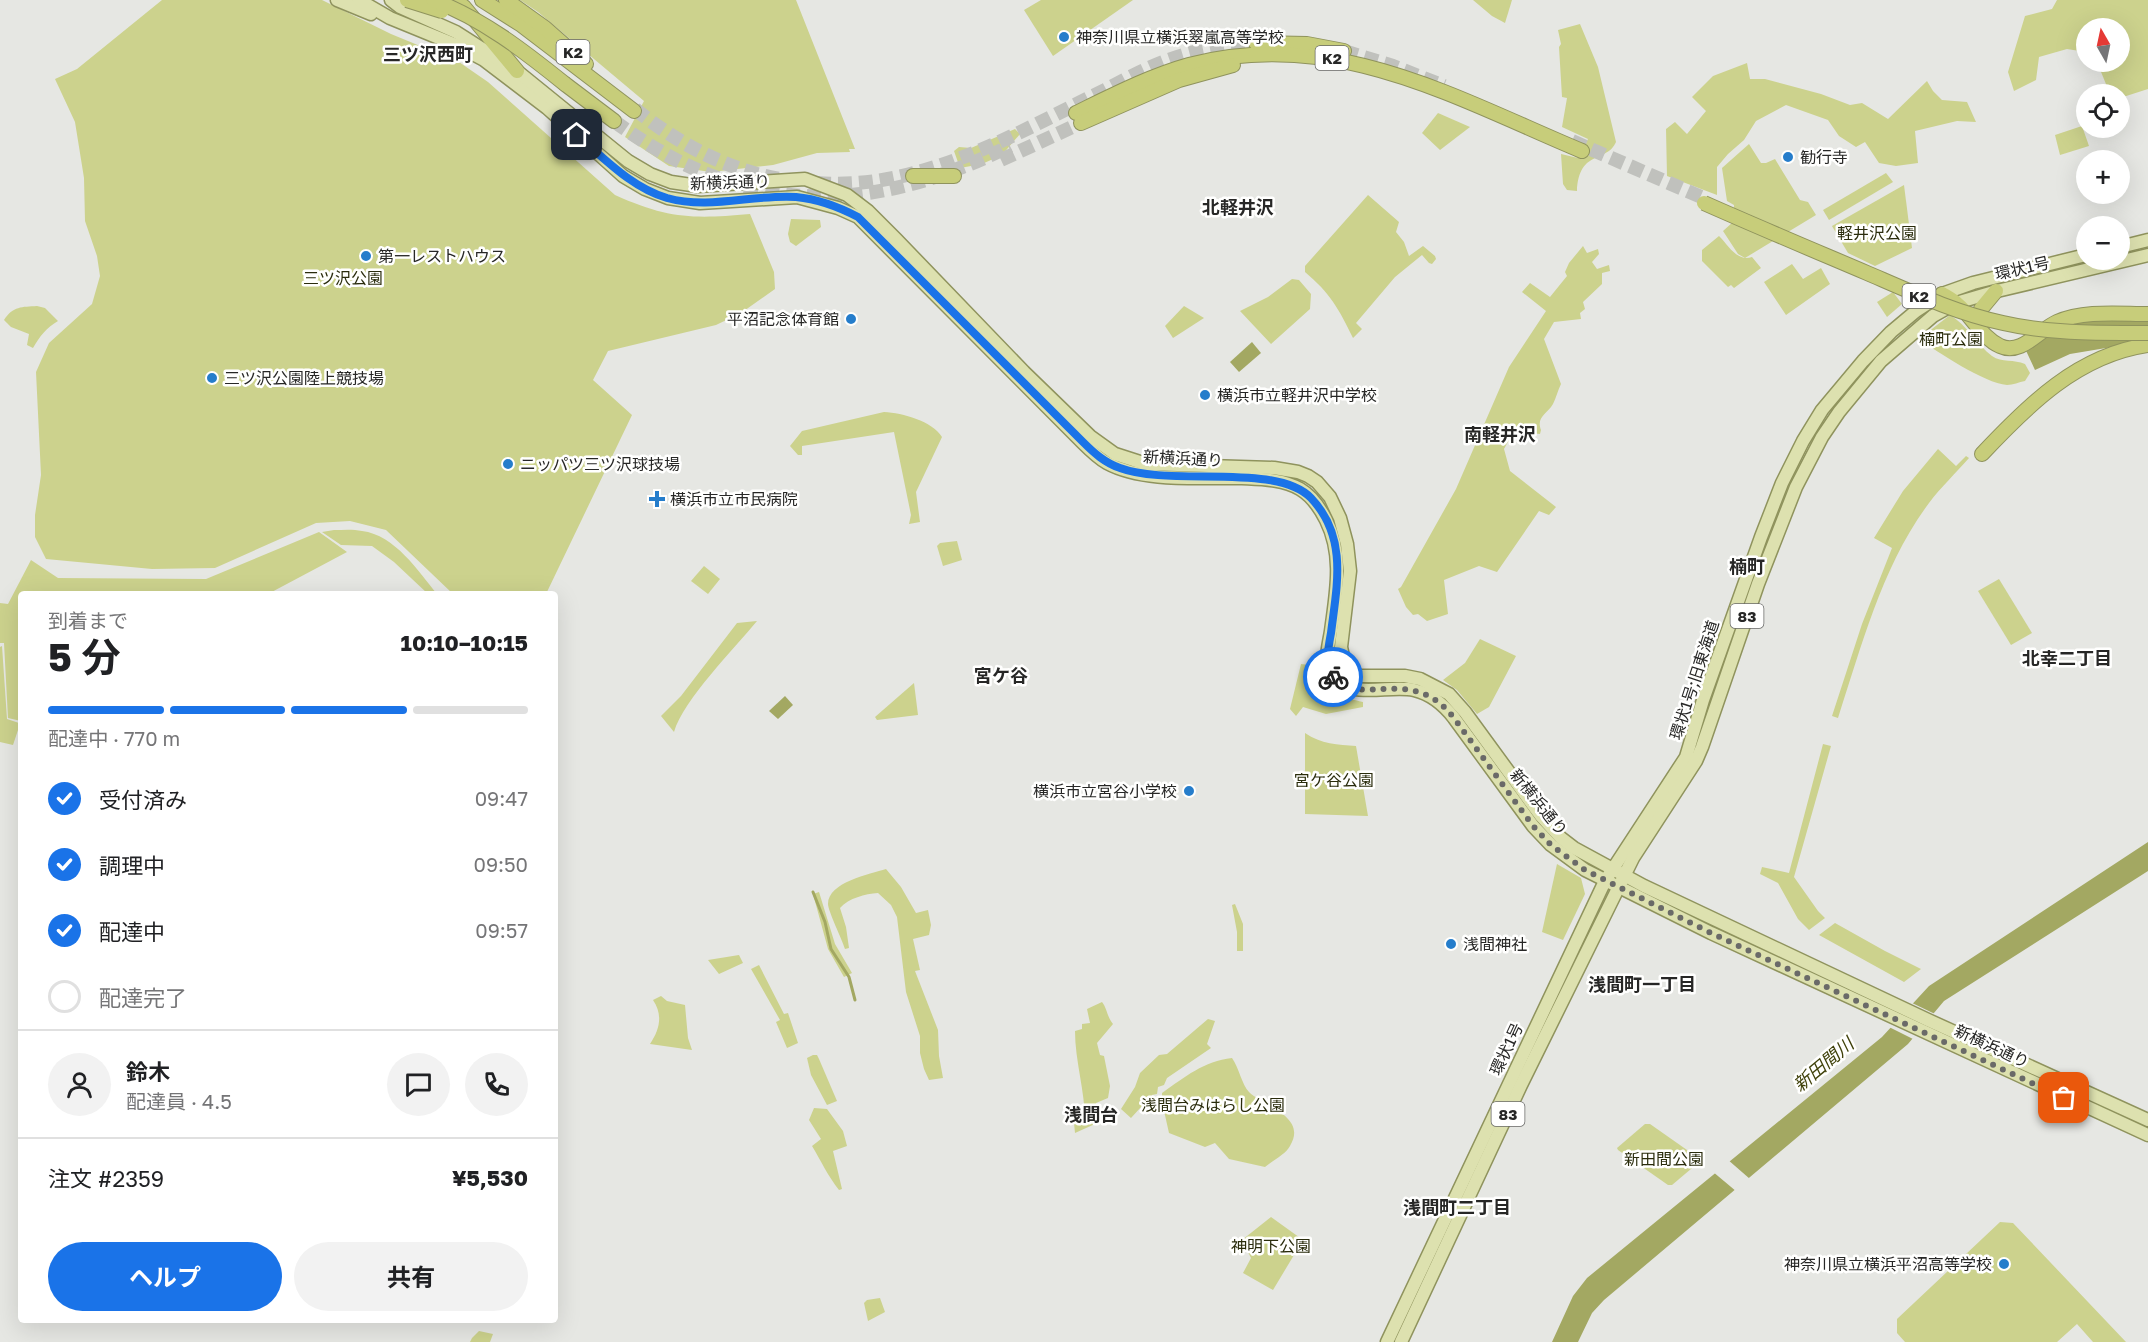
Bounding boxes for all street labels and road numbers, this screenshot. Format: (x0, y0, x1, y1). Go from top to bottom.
road number: K2 (556, 40, 590, 64)
road number: K2 (1316, 46, 1348, 70)
street label: 新横浜通り (690, 171, 770, 193)
street label: 環状1号 (1993, 252, 2051, 284)
road number: K2 (1902, 284, 1936, 308)
street label: 新横浜通り (1143, 446, 1223, 470)
road number: 83 (1730, 604, 1764, 628)
street label: 環状1号;旧東海道 (1665, 618, 1723, 742)
street label: 新横浜通り (1506, 765, 1572, 839)
street label: 環状1号 (1485, 1020, 1527, 1078)
street label: 新横浜通り (1952, 1020, 2032, 1072)
road number: 83 (1492, 1102, 1524, 1126)

